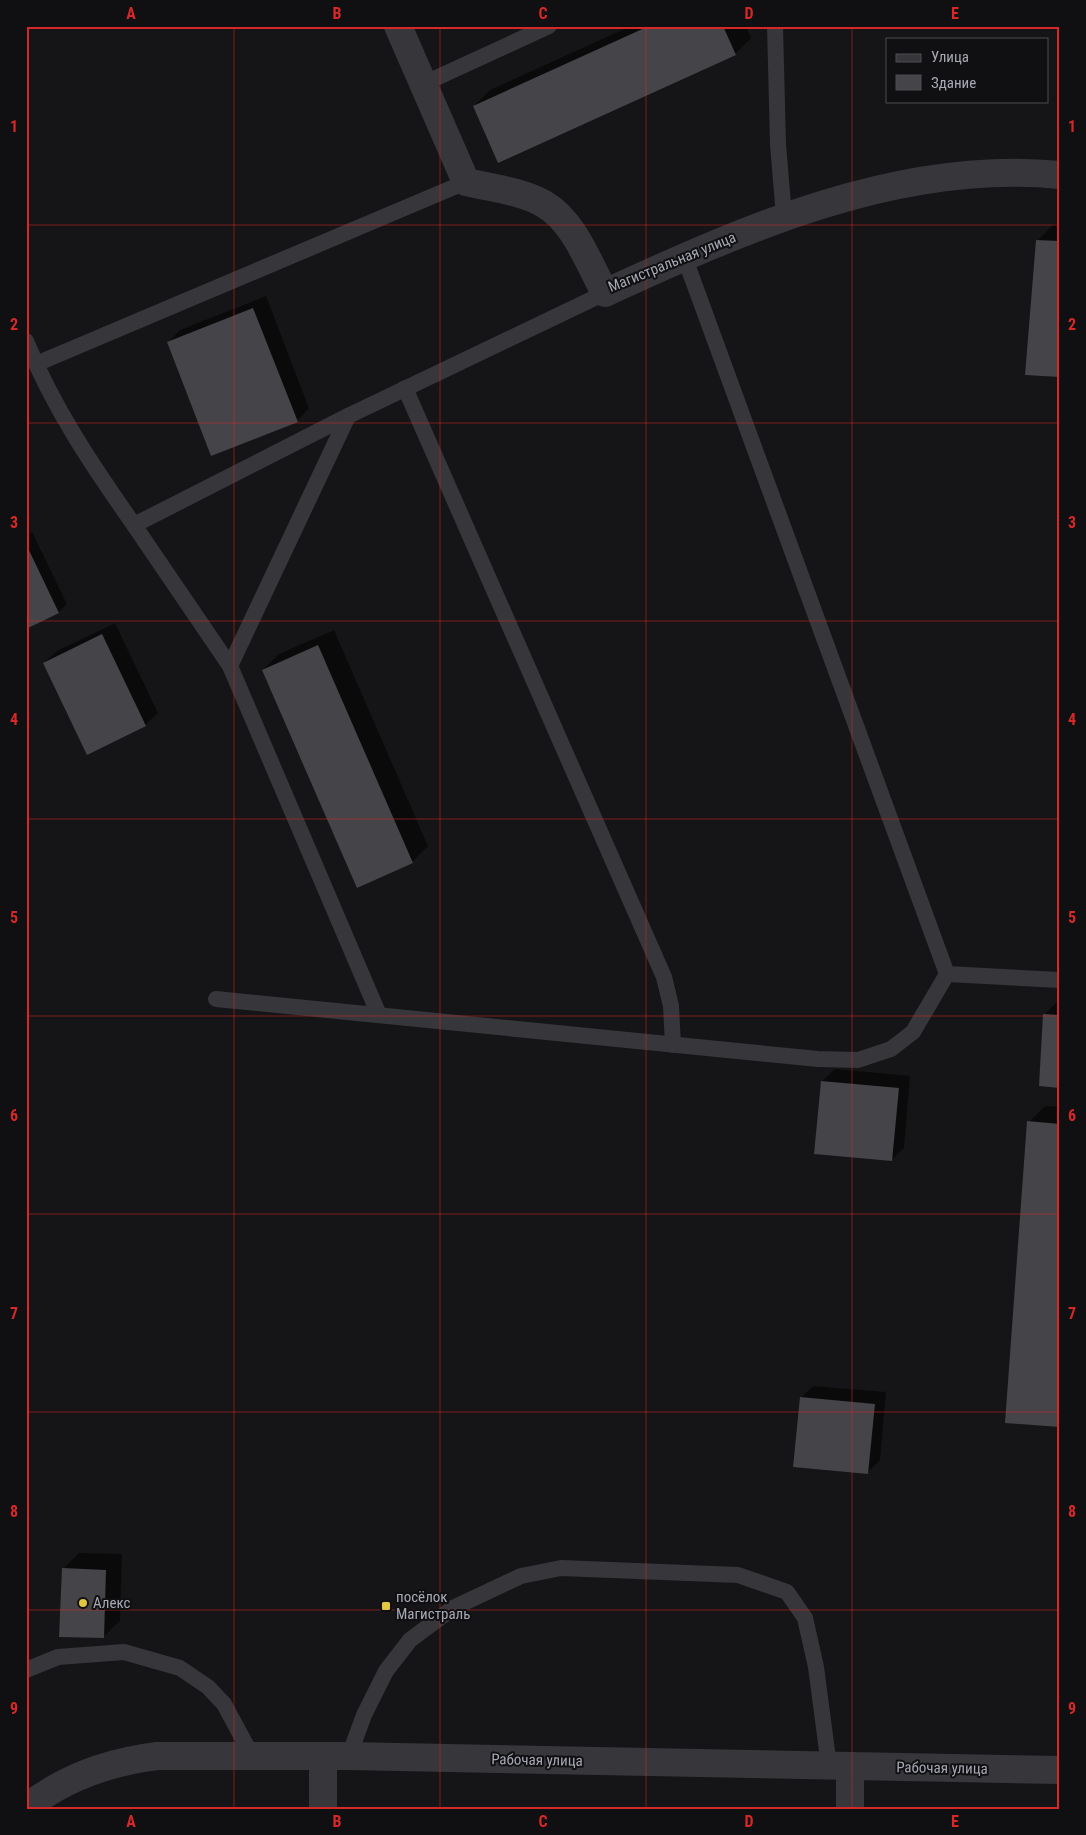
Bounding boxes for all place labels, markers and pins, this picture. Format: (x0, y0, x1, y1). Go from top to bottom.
place label: посёлок Магистраль (396, 1588, 470, 1623)
place label: Алекс (93, 1594, 131, 1612)
marker: Алекс (77, 1597, 89, 1609)
marker: посёлок Магистраль (380, 1600, 392, 1612)

